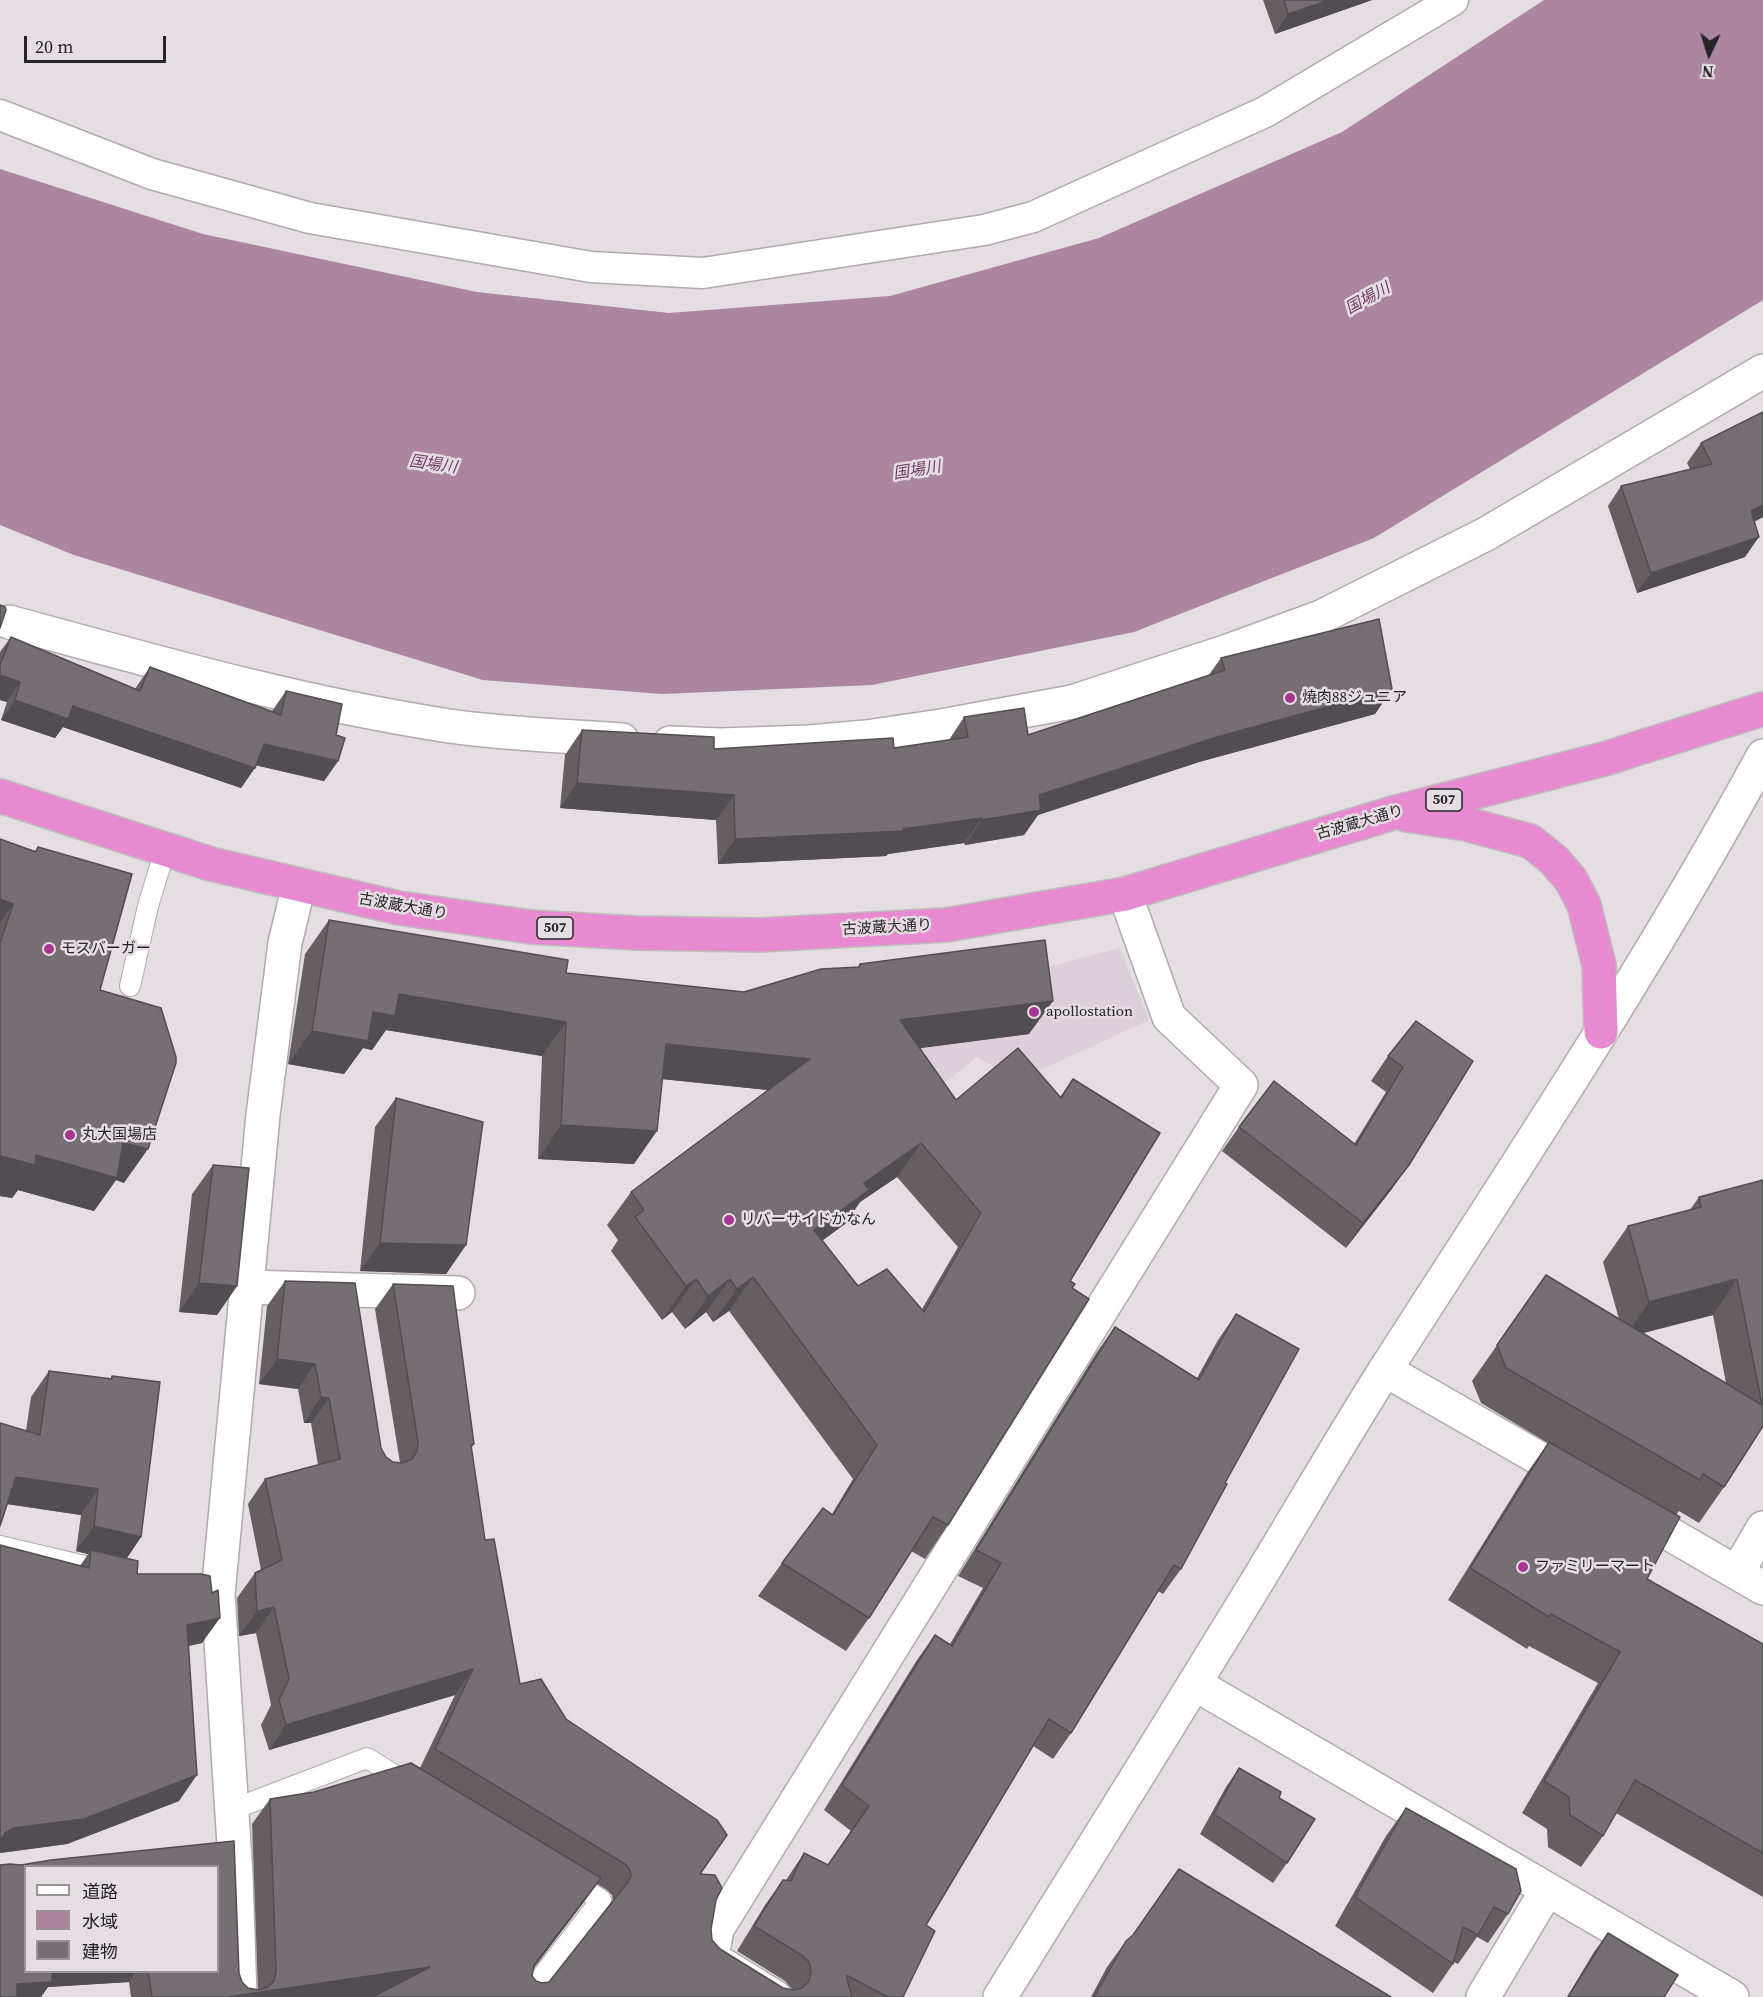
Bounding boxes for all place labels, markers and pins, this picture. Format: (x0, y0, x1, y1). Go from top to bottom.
place label: 焼肉88ジュニア (1302, 689, 1407, 707)
marker: 焼肉88ジュニア (1283, 691, 1297, 705)
place label: モスバーガー (61, 940, 151, 958)
marker: モスバーガー (42, 942, 56, 956)
place label: apollostation (1046, 1003, 1133, 1021)
marker: apollostation (1027, 1005, 1041, 1019)
place label: 丸大国場店 (82, 1126, 157, 1144)
marker: 丸大国場店 (63, 1128, 77, 1142)
place label: リバーサイドかなん (741, 1211, 876, 1229)
marker: リバーサイドかなん (722, 1213, 736, 1227)
place label: ファミリーマート (1535, 1558, 1655, 1576)
marker: ファミリーマート (1516, 1560, 1530, 1574)

